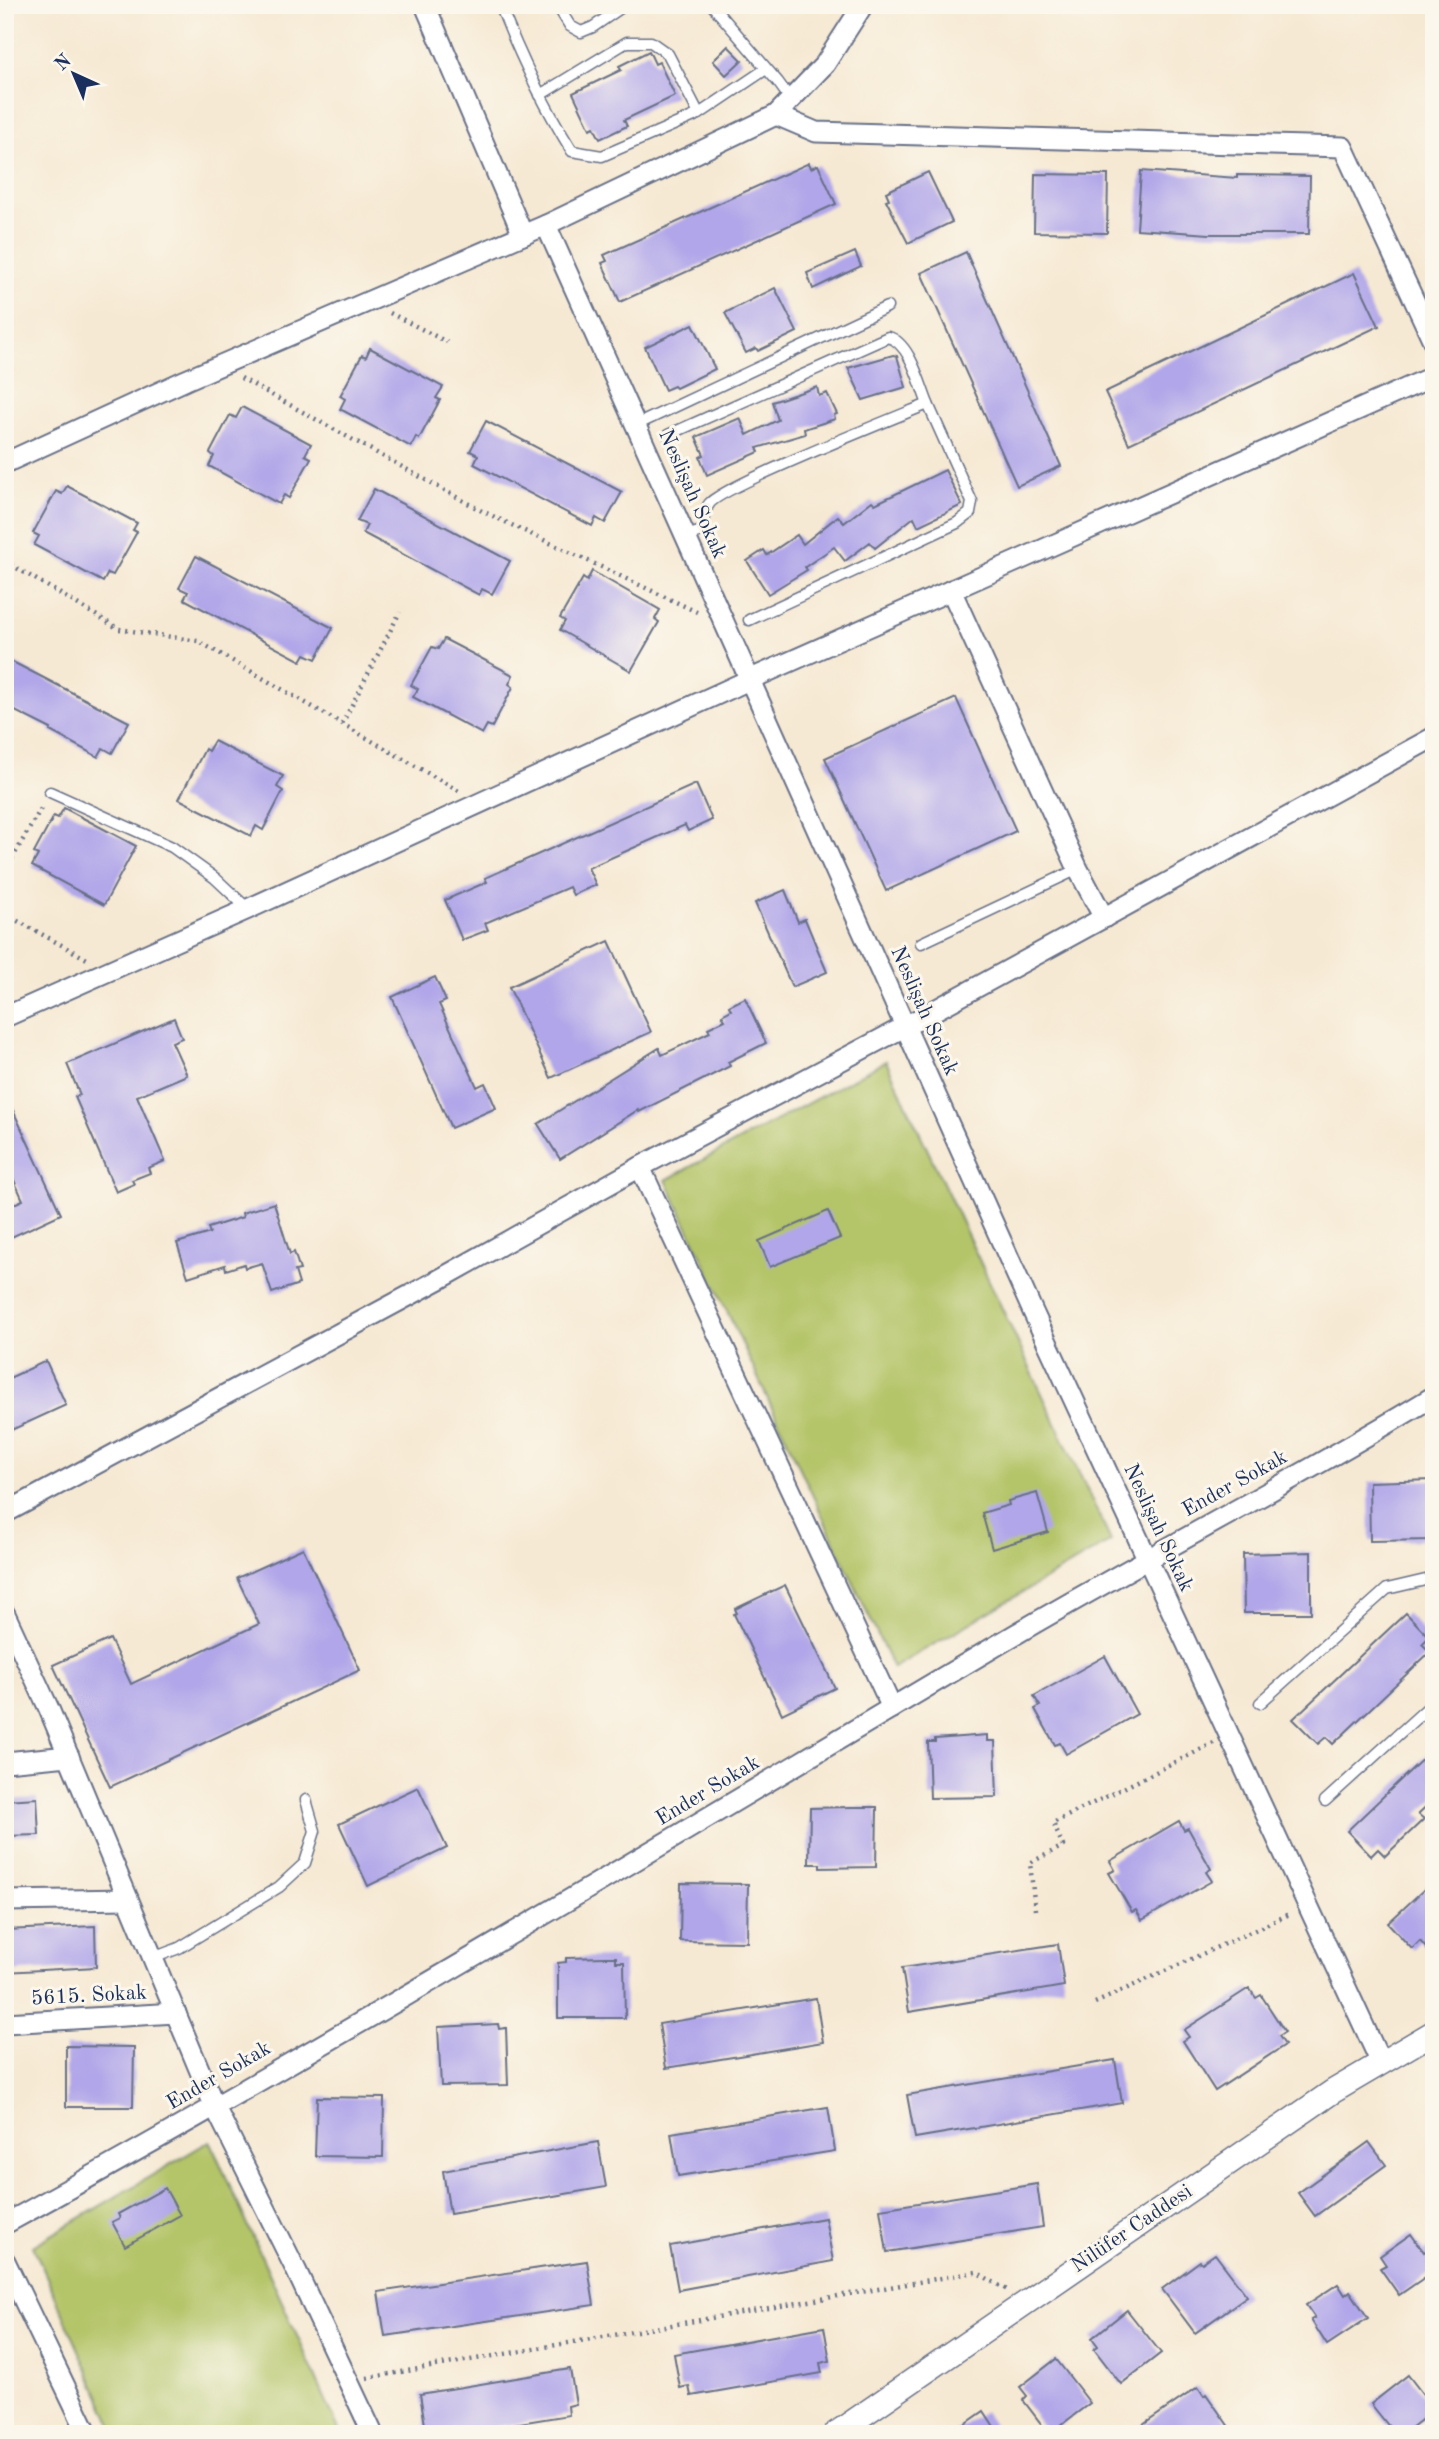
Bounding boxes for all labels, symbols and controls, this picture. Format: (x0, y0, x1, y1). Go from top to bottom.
north arrow (38, 38, 108, 108)
text: N (52, 51, 76, 75)
street label: Neslişah Sokak (654, 426, 730, 562)
street label: Neslişah Sokak (886, 943, 962, 1079)
street label: Ender Sokak (1179, 1447, 1291, 1521)
street label: Neslişah Sokak (1119, 1461, 1197, 1595)
street label: Ender Sokak (653, 1752, 763, 1830)
street label: 5615. Sokak (30, 1982, 148, 2010)
street label: Ender Sokak (163, 2038, 275, 2114)
street label: Nilüfer Caddesi (1068, 2181, 1196, 2277)

